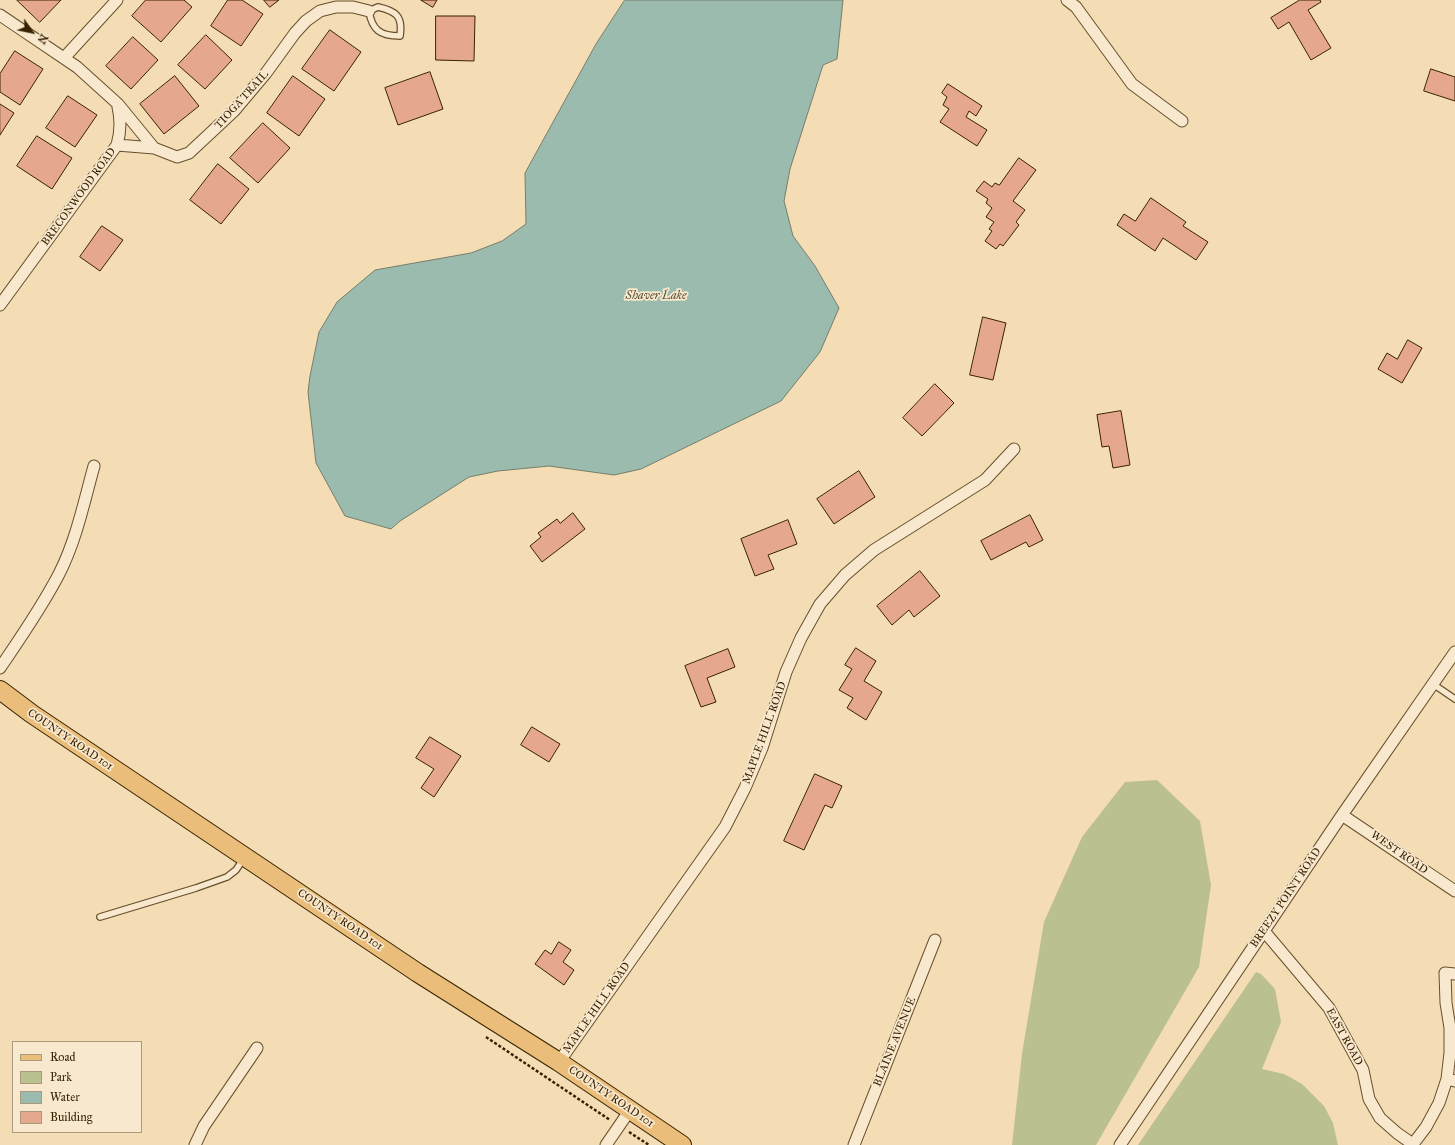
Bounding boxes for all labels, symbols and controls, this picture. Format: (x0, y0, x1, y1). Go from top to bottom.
north arrow (12, 12, 52, 52)
text: N (34, 31, 50, 46)
street label: TIOGA TRAIL (212, 68, 272, 132)
street label: BRECONWOOD ROAD (39, 145, 119, 249)
water label: Shaver Lake (626, 289, 686, 303)
street label: MAPLE HILL ROAD (740, 680, 790, 786)
street label: COUNTY ROAD 101 (25, 707, 115, 773)
street label: WEST ROAD (1368, 829, 1430, 877)
street label: BREEZY POINT ROAD (1248, 846, 1324, 950)
street label: COUNTY ROAD 101 (295, 887, 385, 953)
street label: MAPLE HILL ROAD (561, 960, 633, 1056)
street label: BLAINE AVENUE (871, 995, 919, 1089)
street label: EAST ROAD (1323, 1006, 1365, 1068)
legend (12, 1041, 142, 1133)
text: Road (50, 1050, 76, 1064)
street label: COUNTY ROAD 101 (566, 1064, 656, 1130)
text: Park (50, 1070, 72, 1084)
text: Water (50, 1090, 80, 1104)
text: Building (50, 1110, 92, 1124)

